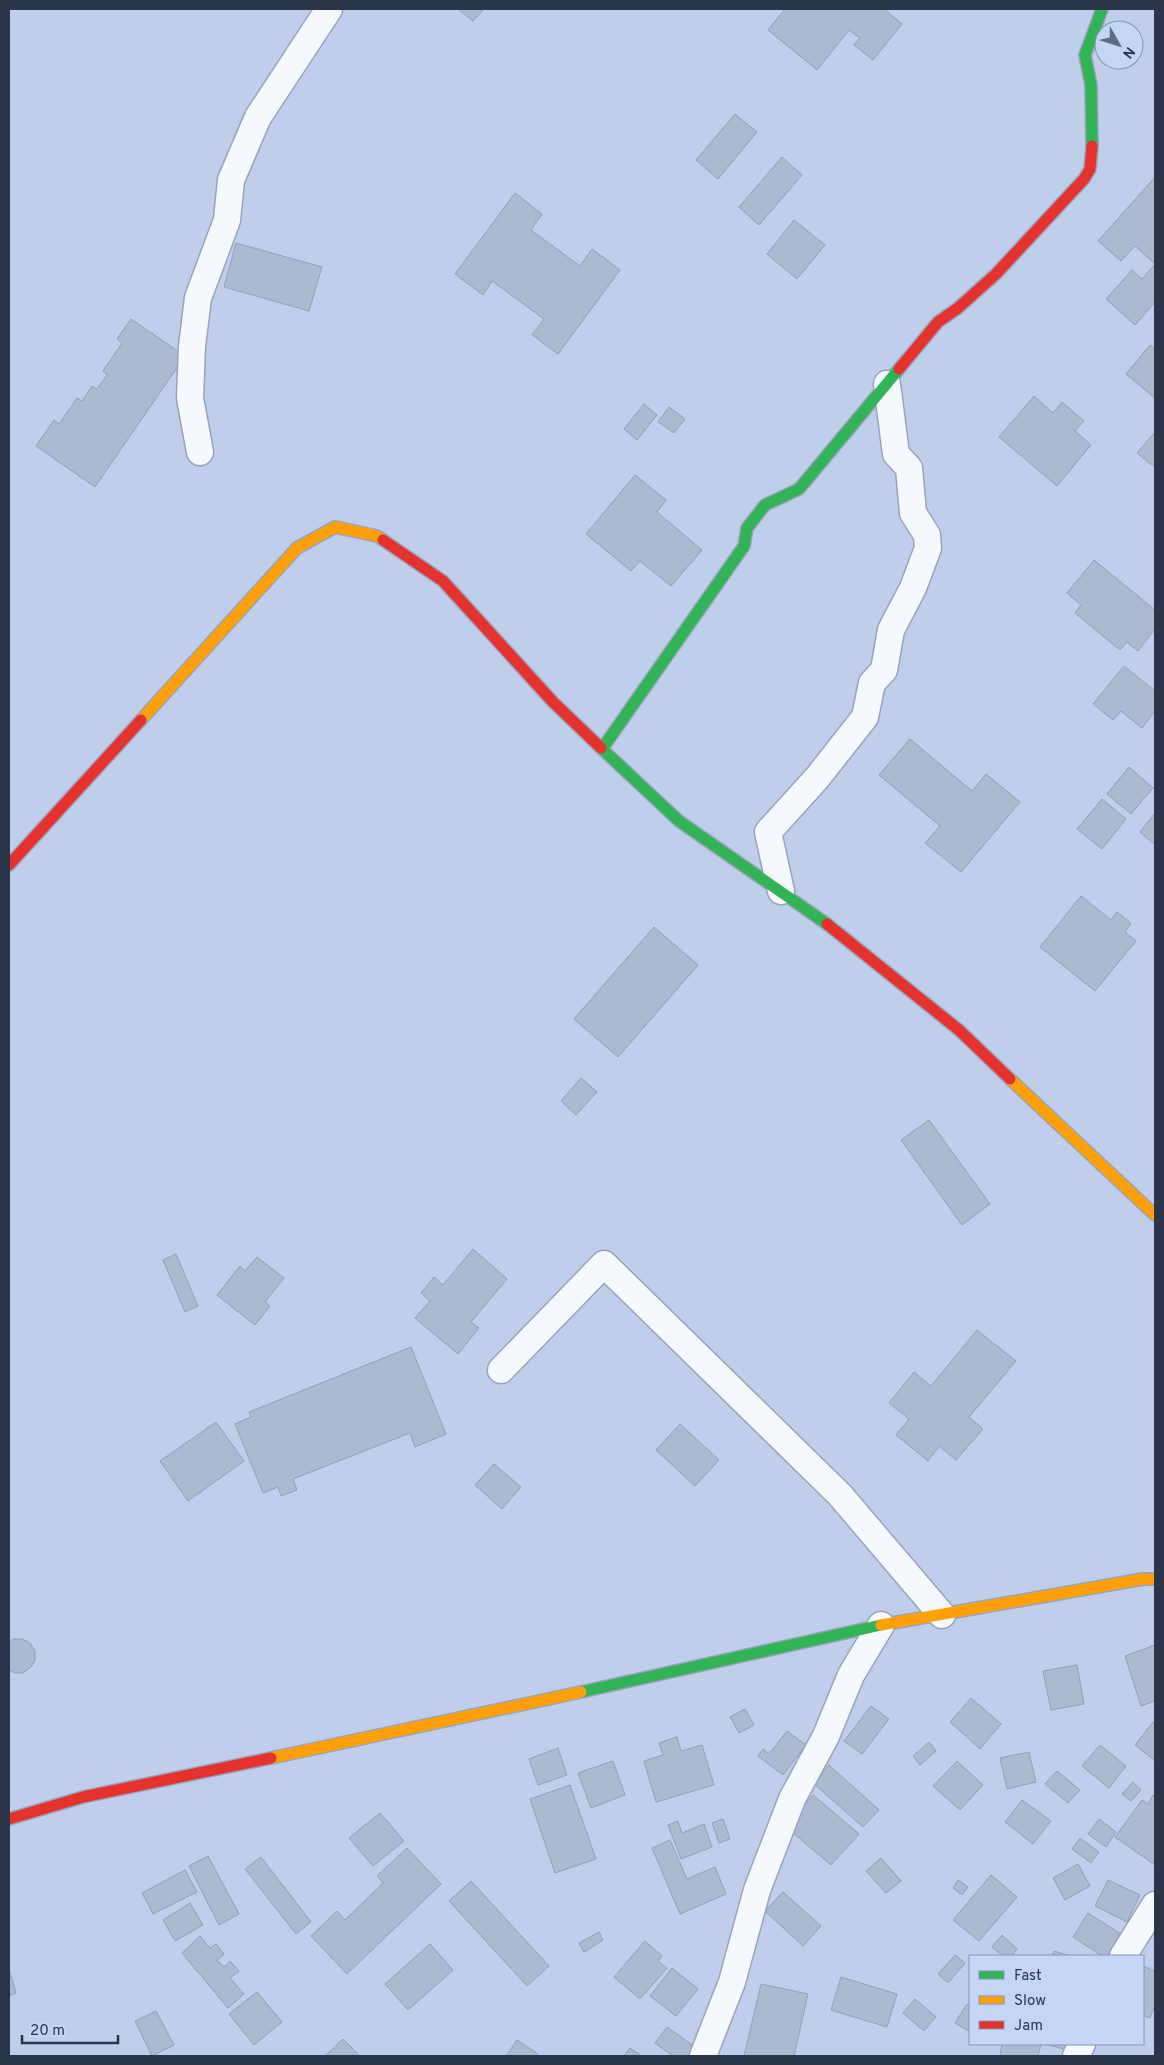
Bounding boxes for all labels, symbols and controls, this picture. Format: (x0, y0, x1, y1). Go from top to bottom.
north arrow (1094, 20, 1144, 70)
text: N (1118, 43, 1138, 61)
legend (969, 1955, 1144, 2045)
text: Fast (1014, 1967, 1042, 1986)
text: Slow (1014, 1992, 1046, 2011)
scale bar (22, 2012, 119, 2044)
text: Jam (1014, 2017, 1043, 2036)
text: 20 m (30, 2022, 65, 2041)

